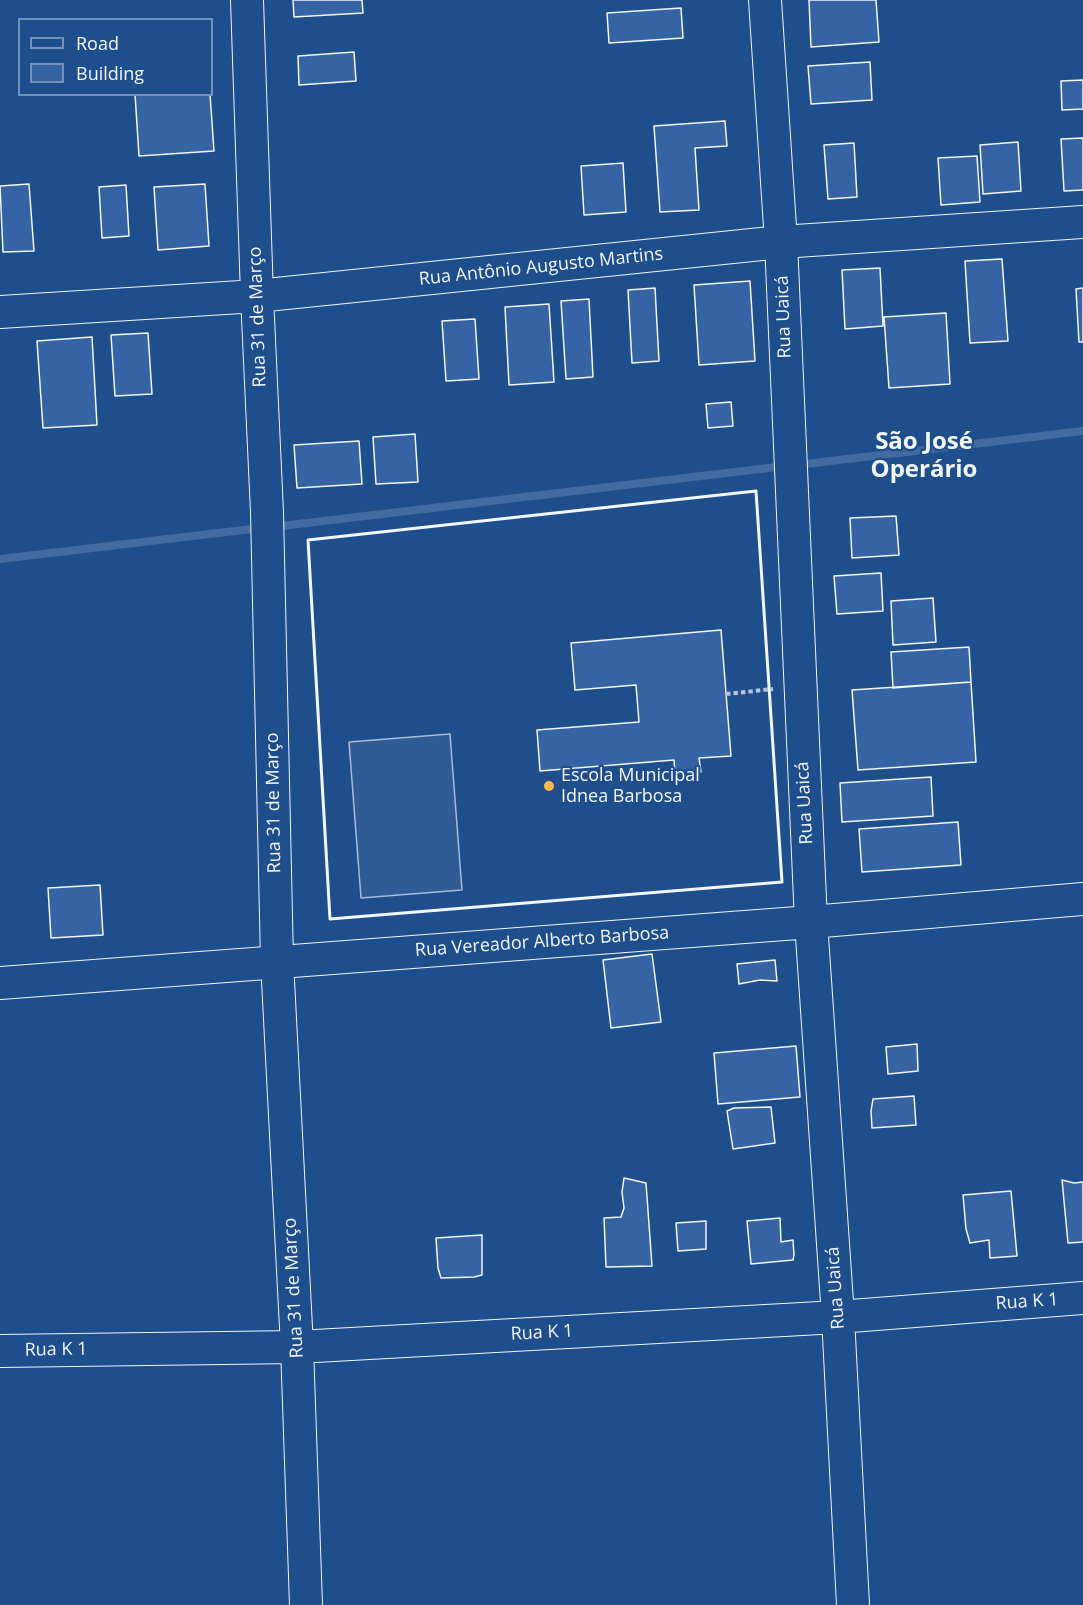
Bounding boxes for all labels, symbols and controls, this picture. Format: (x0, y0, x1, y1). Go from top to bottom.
legend (18, 18, 213, 96)
text: Road (76, 31, 119, 55)
text: Building (76, 61, 144, 85)
street label: Rua Antônio Augusto Martins (418, 243, 664, 291)
street label: Rua 31 de Março (245, 246, 271, 388)
street label: Rua Uaicá (772, 275, 796, 359)
district label: São José Operário (871, 428, 977, 484)
street label: Rua 31 de Março (262, 732, 286, 874)
street label: Rua Uaicá (792, 761, 818, 845)
place label: Escola Municipal Idnea Barbosa (561, 765, 700, 808)
marker: Escola Municipal Idnea Barbosa (542, 779, 556, 793)
street label: Rua Vereador Alberto Barbosa (414, 922, 670, 962)
street label: Rua 31 de Março (280, 1217, 308, 1359)
street label: Rua Uaicá (822, 1246, 850, 1330)
street label: Rua K 1 (995, 1289, 1059, 1315)
street label: Rua K 1 (510, 1321, 574, 1345)
street label: Rua K 1 (24, 1339, 88, 1361)

